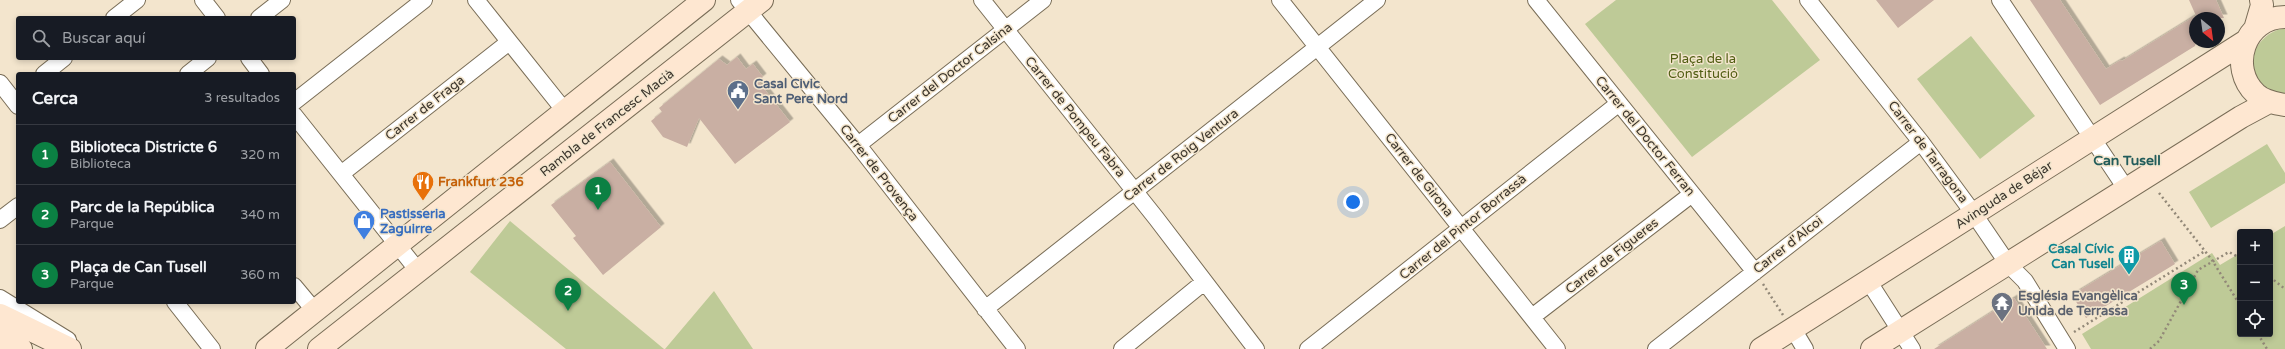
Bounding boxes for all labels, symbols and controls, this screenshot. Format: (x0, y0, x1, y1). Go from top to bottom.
north arrow (2189, 12, 2225, 48)
search box (16, 16, 296, 60)
street label: Carrer del Doctor Calsina (884, 19, 1016, 127)
icon: search (30, 27, 52, 49)
text: Buscar aquí (62, 29, 145, 47)
park label: Plaça de la Constitució (1668, 51, 1738, 82)
street label: Carrer de Pompeu Fabra (1021, 53, 1129, 181)
street label: Rambla de Francesc Macià (537, 66, 677, 180)
street label: Carrer de Fraga (382, 72, 468, 144)
street label: Carrer del Doctor Ferran (1592, 73, 1698, 199)
place label: Casal Civic Sant Pere Nord (754, 76, 848, 107)
public building icon: Casal Civic Sant Pere Nord (725, 78, 751, 111)
text: Cerca (32, 88, 78, 109)
text: 3 resultados (204, 90, 280, 106)
street label: Carrer de Tarragona (1884, 98, 1972, 206)
street label: Carrer de Roig Ventura (1120, 105, 1242, 205)
street label: Carrer de Provença (836, 121, 922, 225)
street label: Carrer de Girona (1381, 130, 1457, 220)
text: Biblioteca Districte 6 (70, 138, 217, 156)
text: 1 (41, 147, 49, 163)
text: 320 m (240, 147, 280, 163)
district label: Can Tusell (2093, 152, 2161, 169)
text: Biblioteca (70, 156, 131, 172)
street label: Avinguda de Béjar (1952, 157, 2056, 233)
restaurant icon: Frankfurt 236 (410, 169, 436, 202)
street label: Carrer del Pintor Borrassà (1396, 171, 1530, 283)
place label: Frankfurt 236 (438, 174, 524, 190)
pin: 1 (585, 177, 611, 210)
your location (1343, 192, 1363, 212)
text: Parc de la República (70, 198, 215, 216)
place label: Pastisseria Zaguirre (380, 206, 445, 237)
text: 2 (41, 207, 49, 223)
text: 340 m (240, 207, 280, 223)
shop icon: Pastisseria Zaguirre (351, 208, 377, 241)
street label: Carrer d'Alcoi (1750, 213, 1826, 277)
street label: Carrer de Figueres (1562, 215, 1662, 297)
text: Parque (70, 216, 114, 232)
map controls (2237, 229, 2273, 337)
button: + (2237, 229, 2273, 265)
place label: Casal Cívic Can Tusell (2048, 241, 2114, 272)
building icon: Casal Cívic Can Tusell (2116, 243, 2142, 276)
text: Plaça de Can Tusell (70, 258, 207, 276)
button: − (2237, 265, 2273, 301)
text: 3 (41, 267, 49, 283)
text: 360 m (240, 267, 280, 283)
pin: 3 (2171, 272, 2197, 305)
text: Parque (70, 276, 114, 292)
pin: 2 (555, 278, 581, 311)
place label: Església Evangèlica Unida de Terrassa (2018, 288, 2138, 319)
temple icon: Església Evangèlica Unida de Terrassa (1989, 290, 2015, 323)
button: locate (2237, 301, 2273, 337)

